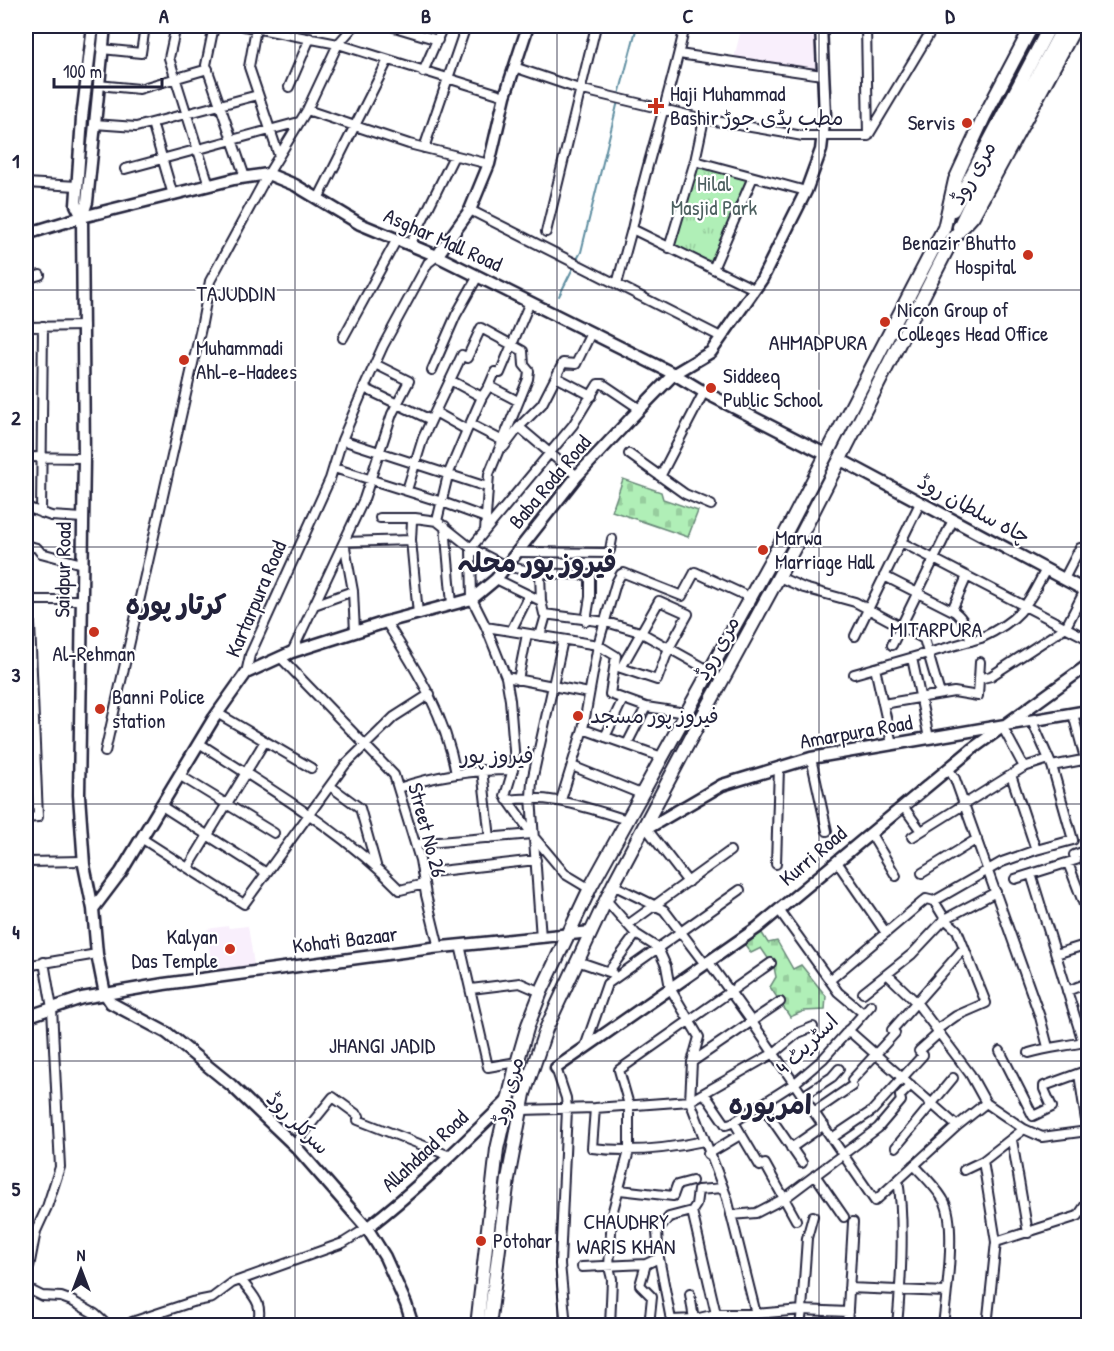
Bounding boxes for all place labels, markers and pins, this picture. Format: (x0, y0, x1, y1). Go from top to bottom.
place label: Haji Muhammad Bashir مطب ہڈی جوڑ (670, 79, 843, 134)
marker: Haji Muhammad Bashir مطب ہڈی جوڑ (647, 97, 665, 115)
place label: Servis (908, 108, 955, 137)
marker: Servis (960, 116, 974, 130)
place label: Benazir Bhutto Hospital (902, 228, 1016, 281)
marker: Benazir Bhutto Hospital (1021, 248, 1035, 262)
place label: Nicon Group of Colleges Head Office (897, 295, 1048, 348)
marker: Nicon Group of Colleges Head Office (878, 315, 892, 329)
place label: Muhammadi Ahl-e-Hadees (196, 333, 297, 386)
marker: Muhammadi Ahl-e-Hadees (177, 353, 191, 367)
place label: Siddeeq Public School (723, 361, 823, 414)
marker: Siddeeq Public School (704, 381, 718, 395)
place label: Marwa Marriage Hall (775, 523, 875, 576)
marker: Marwa Marriage Hall (756, 543, 770, 557)
marker: Al-Rehman (87, 625, 101, 639)
place label: Al-Rehman (52, 639, 136, 668)
place label: Banni Police station (112, 682, 205, 735)
place label: فیروز پور مسجد (590, 701, 719, 730)
marker: Banni Police station (93, 702, 107, 716)
marker: فیروز پور مسجد (571, 709, 585, 723)
place label: Kalyan Das Temple (131, 922, 218, 975)
marker: Kalyan Das Temple (223, 942, 237, 956)
place label: Potohar (493, 1226, 552, 1255)
marker: Potohar (474, 1234, 488, 1248)

